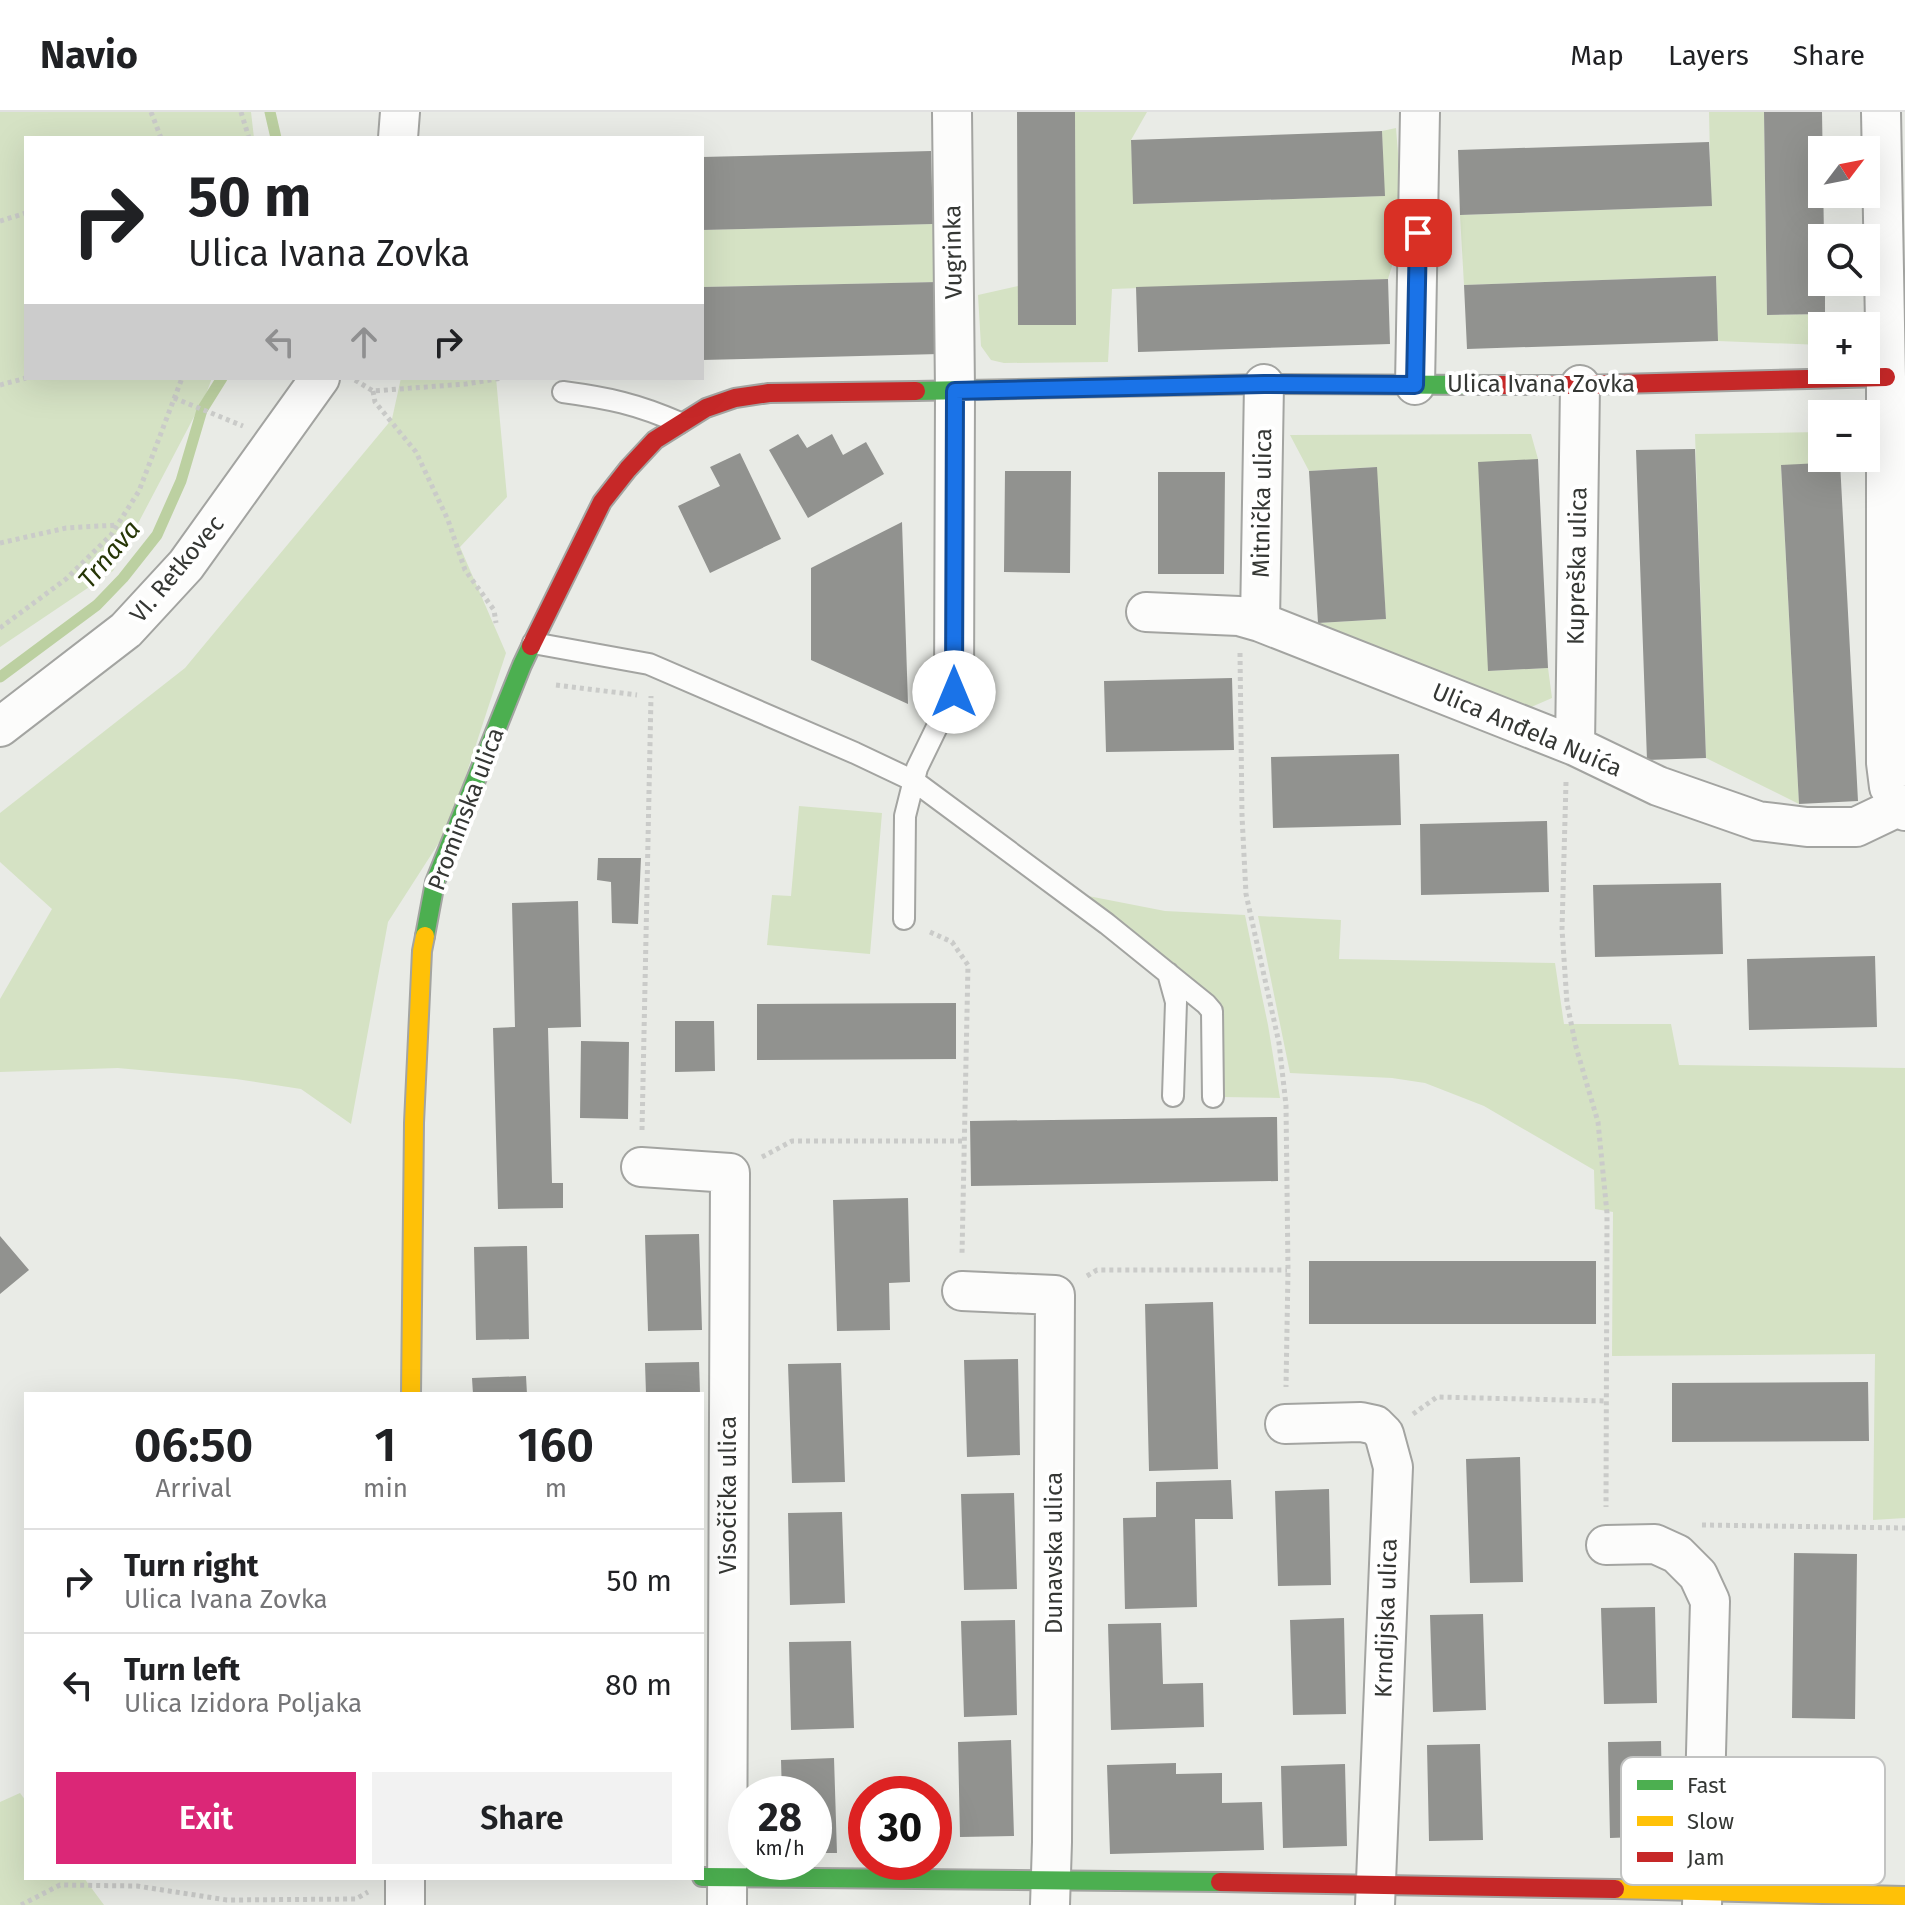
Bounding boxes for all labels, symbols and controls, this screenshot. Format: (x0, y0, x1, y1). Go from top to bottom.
text: Navio (40, 32, 138, 78)
text: Map (1570, 39, 1624, 72)
text: Layers (1668, 39, 1749, 72)
text: Share (1793, 39, 1865, 72)
north arrow (1808, 136, 1880, 208)
map controls (1808, 136, 1880, 472)
text: 50 m (188, 164, 311, 231)
icon: right (56, 168, 160, 272)
pin (1384, 199, 1452, 267)
street label: Vugrinka (938, 205, 968, 299)
icon: arrive (1396, 211, 1440, 255)
button: search (1808, 224, 1880, 296)
text: Ulica Ivana Zovka (188, 232, 470, 276)
button: + (1808, 312, 1880, 384)
icon: left (258, 320, 302, 364)
icon: ahead (342, 320, 386, 364)
icon: right (426, 320, 470, 364)
street label: Ulica Ivana Zovka (1447, 370, 1635, 398)
button: − (1808, 400, 1880, 472)
street label: Mitnička ulica (1247, 428, 1277, 578)
street label: Kupreška ulica (1562, 487, 1592, 645)
street label: VI. Retkovec (124, 510, 230, 628)
water label: Trnava (72, 514, 147, 595)
position arrow (912, 650, 996, 734)
street label: Ulica Anđela Nuića (1428, 677, 1626, 783)
street label: Prominska ulica (422, 724, 510, 894)
text: 06:50 (134, 1416, 253, 1474)
text: 1 (375, 1416, 396, 1474)
text: 160 (518, 1416, 594, 1474)
street label: Visočička ulica (714, 1416, 742, 1574)
street label: Dunavska ulica (1040, 1472, 1068, 1634)
text: Arrival (155, 1473, 232, 1504)
text: min (363, 1473, 408, 1504)
text: m (545, 1473, 567, 1504)
street label: Krndijska ulica (1369, 1538, 1403, 1698)
text: Turn right (124, 1548, 259, 1584)
icon: right (56, 1559, 100, 1603)
text: 50 m (607, 1563, 672, 1599)
text: Ulica Ivana Zovka (124, 1584, 328, 1615)
text: Turn left (124, 1652, 240, 1688)
icon: left (56, 1663, 100, 1707)
text: 80 m (605, 1667, 672, 1703)
text: Ulica Izidora Poljaka (124, 1688, 362, 1719)
legend (1621, 1757, 1885, 1885)
button: Exit (56, 1772, 356, 1864)
button: Share (372, 1772, 672, 1864)
text: Fast (1687, 1772, 1727, 1799)
speed limit sign: 30 (848, 1776, 952, 1880)
text: 28 (758, 1794, 802, 1842)
text: Slow (1687, 1808, 1734, 1835)
text: km/h (755, 1836, 805, 1860)
text: Jam (1687, 1844, 1725, 1871)

